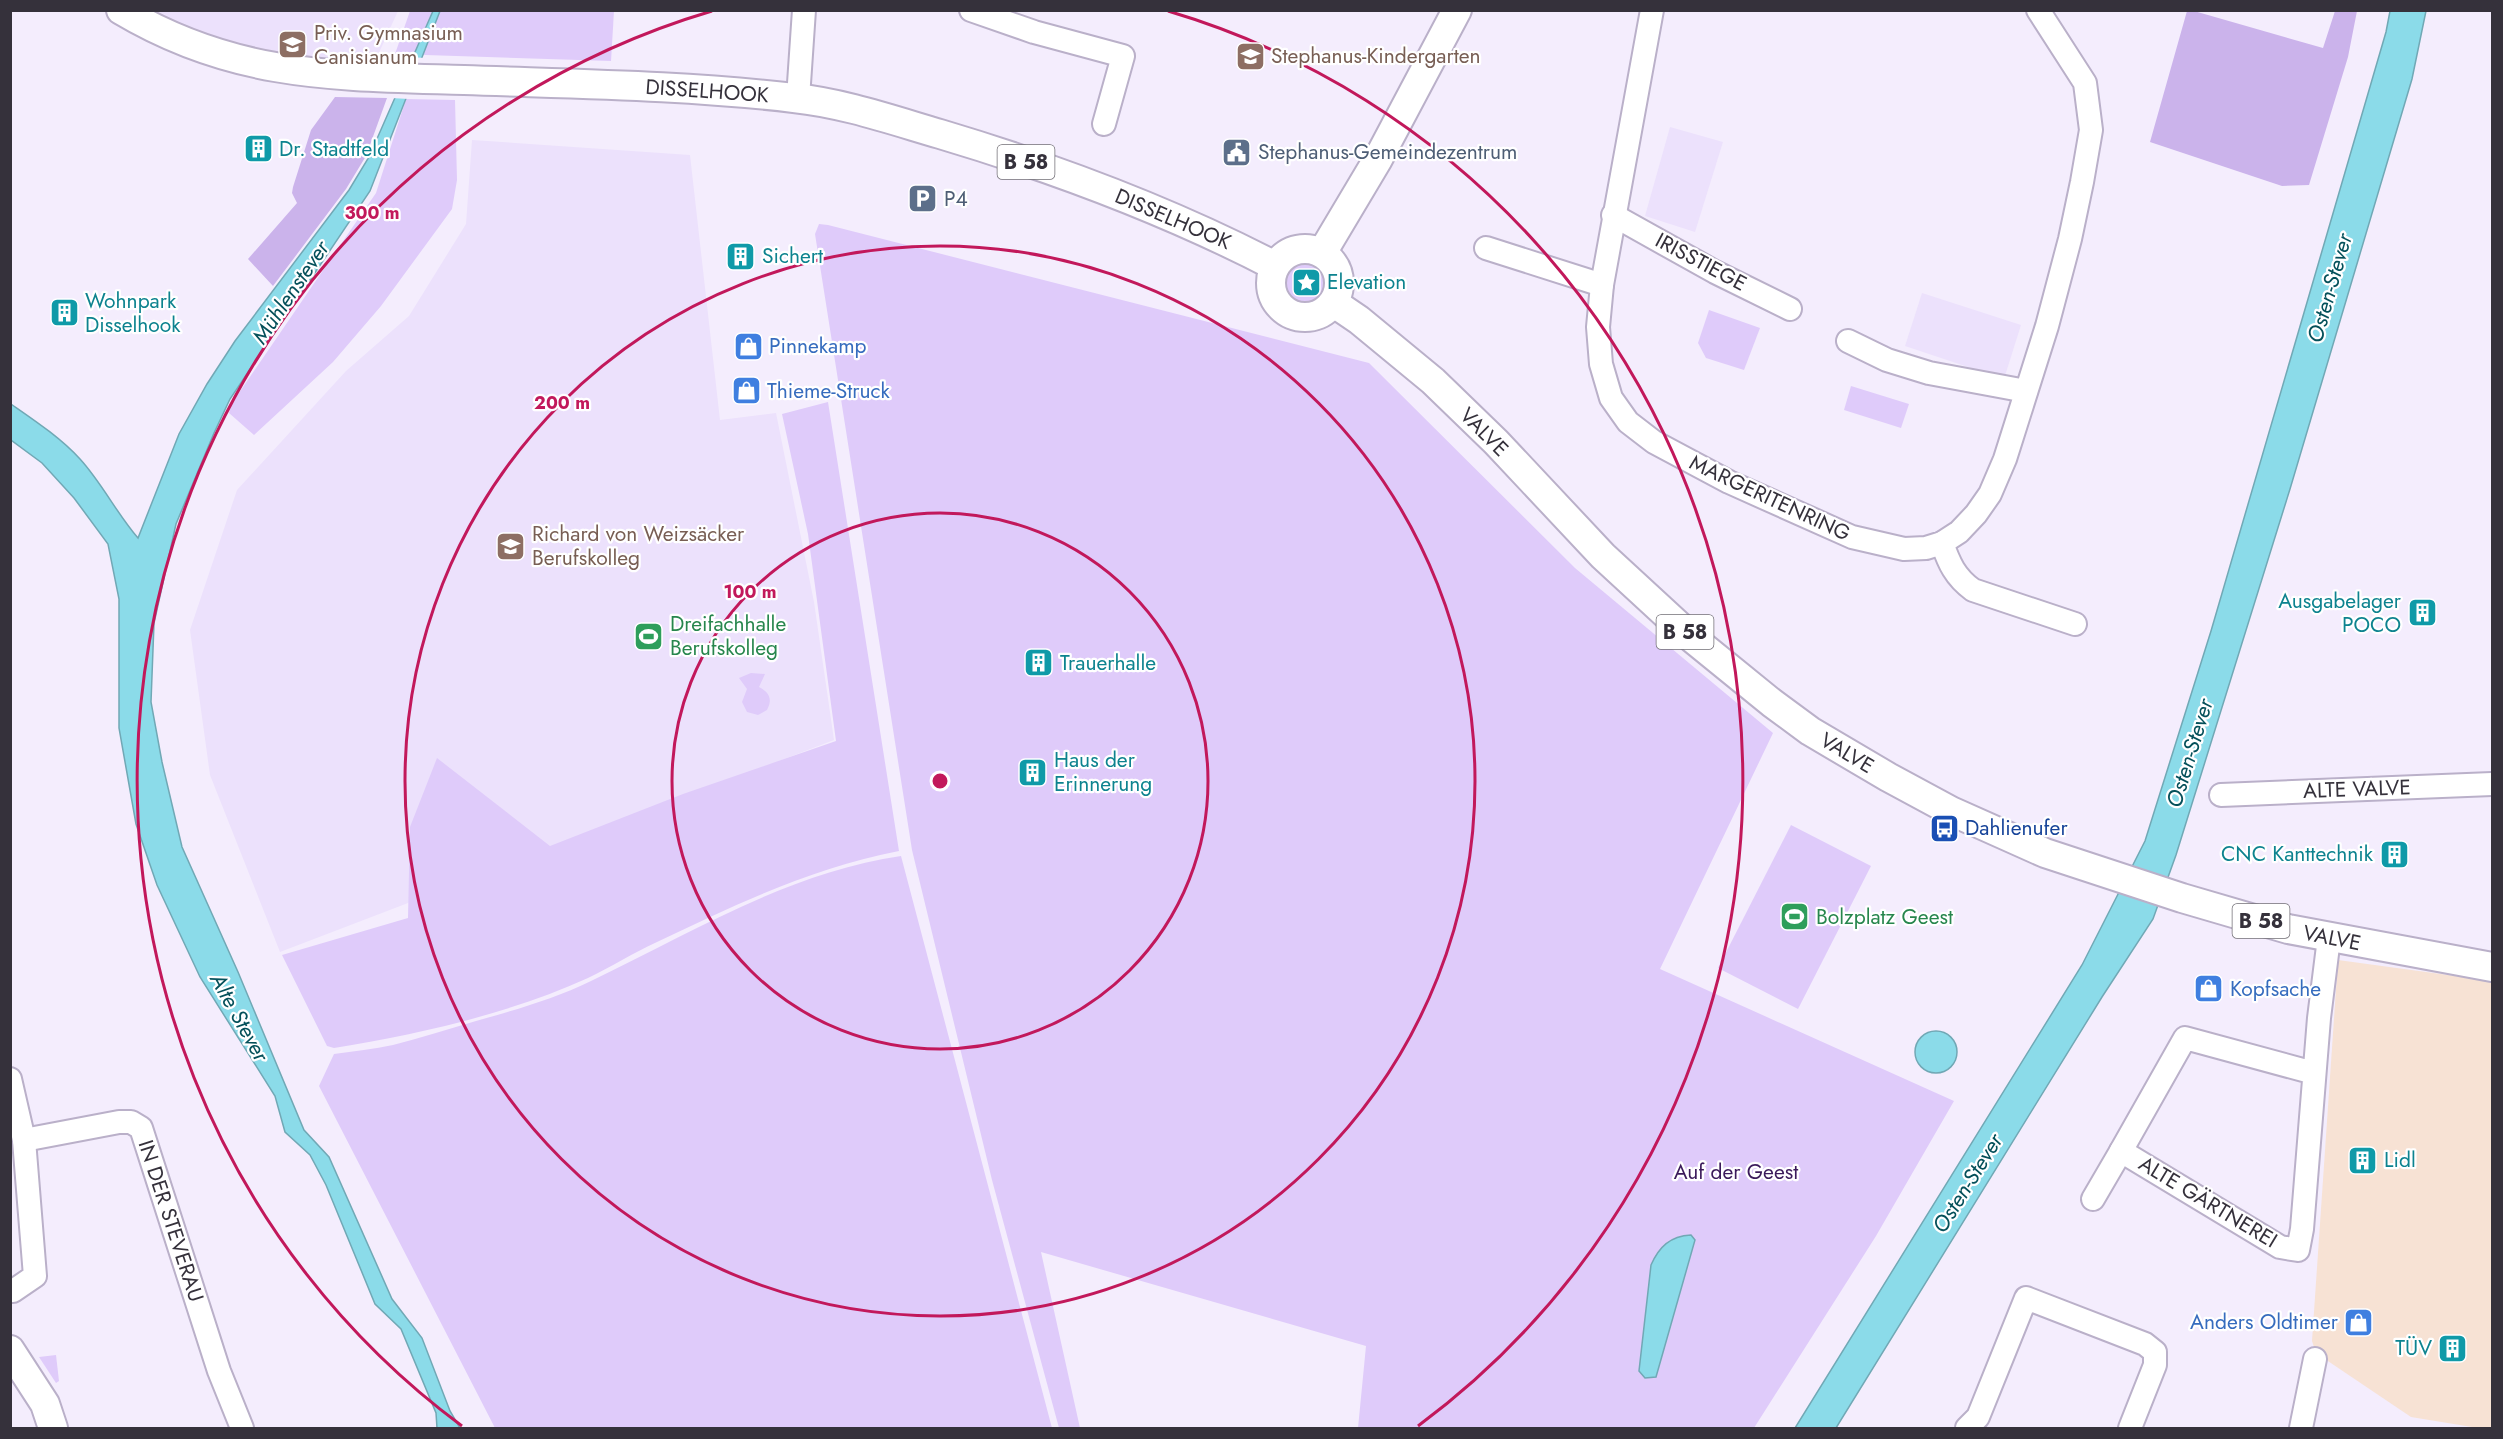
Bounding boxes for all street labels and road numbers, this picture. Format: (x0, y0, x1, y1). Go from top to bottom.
street label: DISSELHOOK (644, 72, 770, 110)
road number: B 58 (998, 145, 1054, 179)
street label: DISSELHOOK (1110, 181, 1236, 257)
street label: IRISSTIEGE (1650, 225, 1752, 299)
street label: VALVE (1453, 401, 1515, 463)
street label: MARGERITENRING (1685, 448, 1855, 548)
road number: B 58 (1656, 615, 1714, 649)
street label: VALVE (1814, 725, 1880, 781)
street label: ALTE VALVE (2303, 772, 2411, 806)
road number: B 58 (2232, 904, 2290, 938)
street label: VALVE (2300, 918, 2364, 958)
street label: IN DER STEVERAU (131, 1136, 211, 1306)
street label: ALTE GÄRTNEREI (2133, 1149, 2283, 1255)

